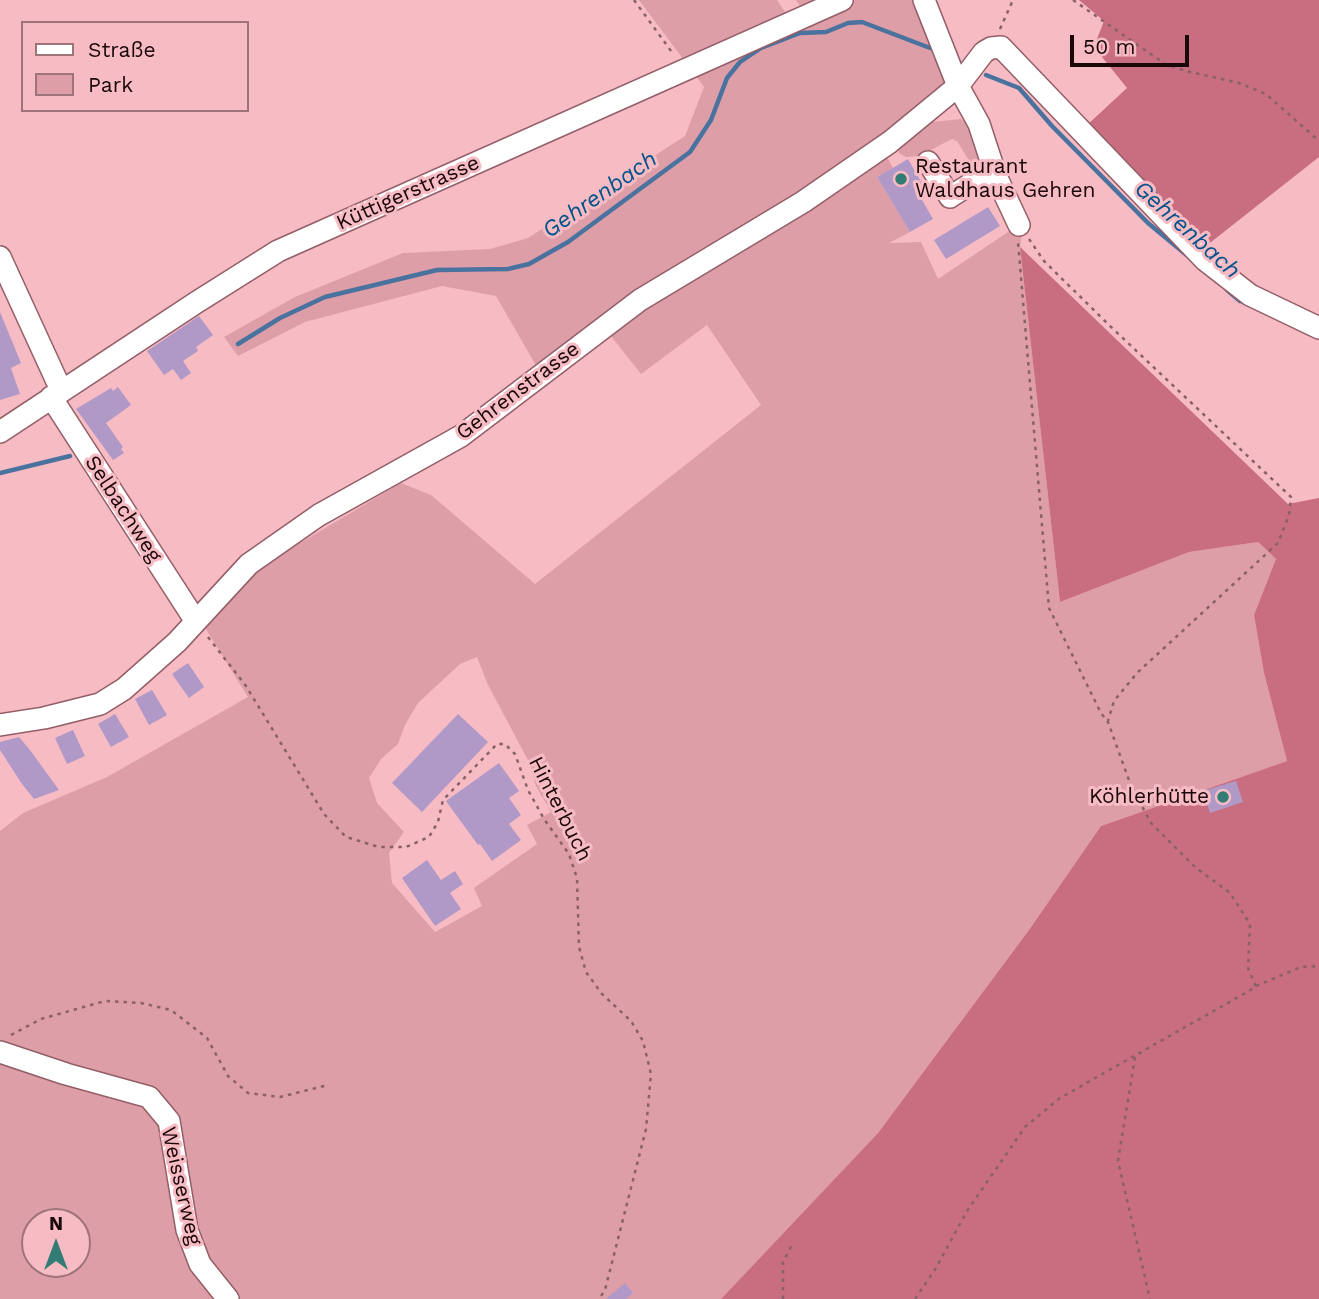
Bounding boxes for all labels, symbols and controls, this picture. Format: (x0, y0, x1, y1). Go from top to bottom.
legend (21, 21, 248, 112)
scale bar (1074, 21, 1193, 65)
text: 50 m (1083, 34, 1135, 59)
text: Straße (88, 37, 156, 62)
text: Park (88, 72, 133, 97)
water label: Gehrenbach (538, 145, 662, 245)
street label: Küttigerstrasse (333, 150, 483, 236)
place label: Restaurant Waldhaus Gehren (915, 154, 1096, 204)
marker: Restaurant Waldhaus Gehren (893, 171, 909, 187)
water label: Gehrenbach (1128, 175, 1246, 285)
street label: Gehrenstrasse (451, 336, 585, 446)
street label: Selbachweg (79, 451, 167, 567)
street label: Hinterbuch (523, 752, 597, 866)
place label: Köhlerhütte (1089, 784, 1209, 810)
marker: Köhlerhütte (1215, 789, 1231, 805)
street label: Weisserweg (155, 1124, 207, 1248)
north arrow (21, 1208, 91, 1278)
text: N (49, 1212, 63, 1235)

